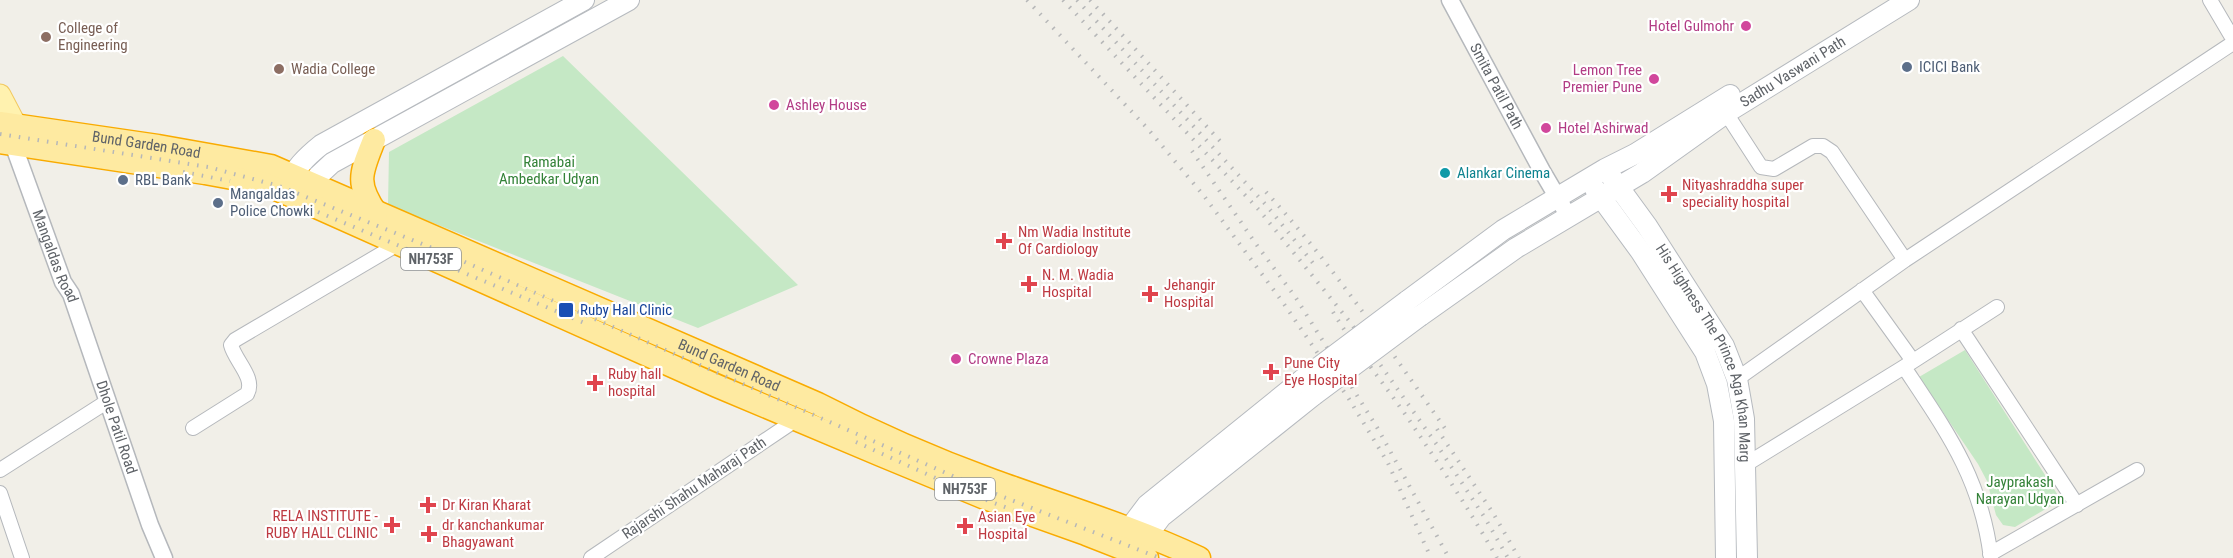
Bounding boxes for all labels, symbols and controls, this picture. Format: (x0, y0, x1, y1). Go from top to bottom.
place label: Hotel Gulmohr (1649, 17, 1734, 35)
place label: College of Engineering (58, 19, 128, 54)
marker: Hotel Gulmohr (1739, 19, 1753, 33)
marker: College of Engineering (39, 30, 53, 44)
street label: Sadhu Vaswani Path (1737, 32, 1849, 111)
street label: Smita Patil Path (1466, 40, 1527, 132)
place label: ICICI Bank (1919, 58, 1980, 76)
place label: Wadia College (291, 60, 375, 78)
marker: ICICI Bank (1900, 60, 1914, 74)
place label: Lemon Tree Premier Pune (1563, 61, 1642, 96)
marker: Wadia College (272, 62, 286, 76)
marker: Lemon Tree Premier Pune (1647, 72, 1661, 86)
place label: Ashley House (786, 96, 867, 114)
marker: Ashley House (767, 98, 781, 112)
place label: Hotel Ashirwad (1558, 119, 1648, 137)
marker: Hotel Ashirwad (1539, 121, 1553, 135)
street label: Bund Garden Road (91, 128, 202, 162)
park label: Ramabai Ambedkar Udyan (499, 153, 599, 188)
place label: Alankar Cinema (1457, 164, 1550, 182)
marker: Alankar Cinema (1438, 166, 1452, 180)
place label: RBL Bank (135, 171, 191, 189)
marker: RBL Bank (116, 173, 130, 187)
place label: Nityashraddha super speciality hospital (1682, 176, 1804, 211)
place label: Mangaldas Police Chowki (230, 185, 313, 220)
marker: Nityashraddha super speciality hospital (1660, 185, 1678, 203)
marker: Mangaldas Police Chowki (211, 196, 225, 210)
street label: Mangaldas Road (29, 207, 82, 305)
place label: Nm Wadia Institute Of Cardiology (1018, 223, 1131, 258)
marker: Nm Wadia Institute Of Cardiology (995, 232, 1013, 250)
street label: His Highness The Prince Aga Khan Marg (1652, 241, 1754, 462)
road number: NH753F (401, 248, 461, 270)
place label: N. M. Wadia Hospital (1042, 266, 1114, 301)
marker: N. M. Wadia Hospital (1020, 275, 1038, 293)
place label: Jehangir Hospital (1164, 276, 1216, 311)
marker: Jehangir Hospital (1141, 285, 1159, 303)
marker: Ruby Hall Clinic (557, 301, 575, 319)
place label: Ruby Hall Clinic (580, 301, 672, 319)
street label: Bund Garden Road (675, 335, 783, 395)
place label: Crowne Plaza (968, 350, 1049, 368)
marker: Crowne Plaza (949, 352, 963, 366)
place label: Pune City Eye Hospital (1284, 354, 1357, 389)
marker: Pune City Eye Hospital (1262, 363, 1280, 381)
place label: Ruby hall hospital (608, 365, 662, 400)
marker: Ruby hall hospital (586, 374, 604, 392)
street label: Dhole Patil Road (92, 378, 141, 476)
street label: Rajarshi Shahu Maharaj Path (619, 433, 769, 543)
park label: Jayprakash Narayan Udyan (1976, 473, 2064, 508)
road number: NH753F (935, 478, 995, 500)
marker: Dr Kiran Kharat (419, 496, 437, 514)
place label: Dr Kiran Kharat (442, 496, 531, 514)
place label: RELA INSTITUTE - RUBY HALL CLINIC (266, 507, 378, 542)
place label: Asian Eye Hospital (978, 508, 1035, 543)
marker: RELA INSTITUTE - RUBY HALL CLINIC (383, 516, 401, 534)
place label: dr kanchankumar Bhagyawant (442, 516, 545, 551)
marker: Asian Eye Hospital (956, 517, 974, 535)
marker: dr kanchankumar Bhagyawant (420, 525, 438, 543)

